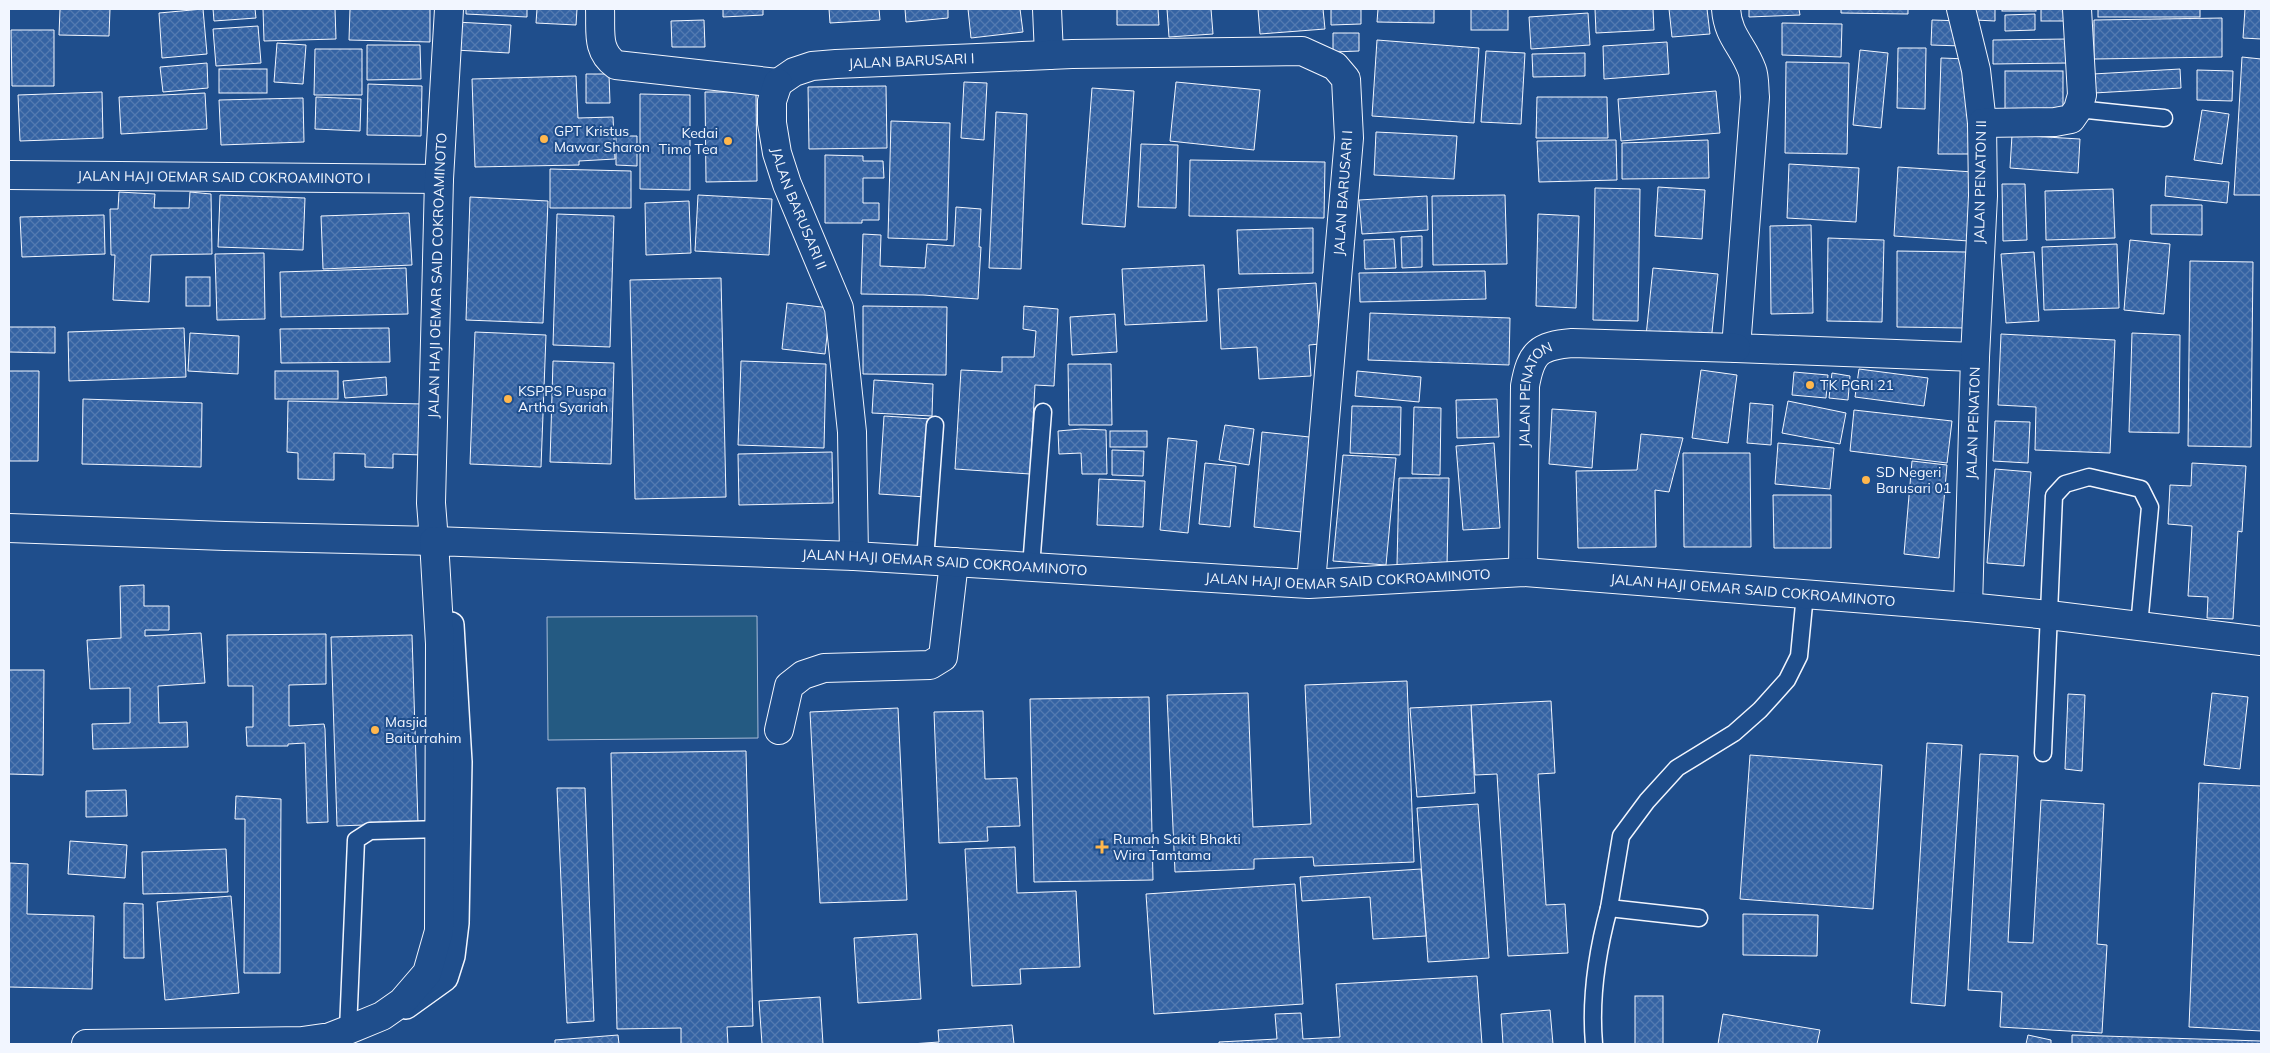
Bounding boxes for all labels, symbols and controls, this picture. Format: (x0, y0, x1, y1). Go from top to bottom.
street label: JALAN BARUSARI I (848, 49, 975, 72)
street label: JALAN PENATON II (1970, 120, 1990, 244)
place label: GPT Kristus Mawar Sharon (554, 122, 650, 156)
place label: Kedai Timo Tea (659, 124, 718, 158)
street label: JALAN BARUSARI I (1330, 130, 1356, 256)
street label: JALAN HAJI OEMAR SAID COKROAMINOTO (424, 132, 451, 419)
marker: GPT Kristus Mawar Sharon (538, 133, 550, 145)
marker: Kedai Timo Tea (722, 135, 734, 147)
street label: JALAN BARUSARI II (767, 146, 831, 272)
street label: JALAN HAJI OEMAR SAID COKROAMINOTO I (77, 167, 371, 187)
street label: JALAN PENATON (1515, 338, 1555, 448)
street label: JALAN PENATON (1962, 366, 1984, 480)
place label: TK PGRI 21 (1820, 376, 1894, 394)
marker: TK PGRI 21 (1804, 379, 1816, 391)
place label: KSPPS Puspa Artha Syariah (518, 382, 608, 416)
marker: KSPPS Puspa Artha Syariah (502, 393, 514, 405)
place label: SD Negeri Barusari 01 (1876, 463, 1951, 497)
marker: SD Negeri Barusari 01 (1860, 474, 1872, 486)
street label: JALAN HAJI OEMAR SAID COKROAMINOTO (802, 545, 1088, 579)
street label: JALAN HAJI OEMAR SAID COKROAMINOTO (1205, 565, 1491, 593)
street label: JALAN HAJI OEMAR SAID COKROAMINOTO (1610, 570, 1896, 610)
place label: Masjid Baiturrahim (385, 713, 462, 747)
marker: Masjid Baiturrahim (369, 724, 381, 736)
place label: Rumah Sakit Bhakti Wira Tamtama (1113, 830, 1241, 864)
marker: Rumah Sakit Bhakti Wira Tamtama (1095, 840, 1109, 854)

